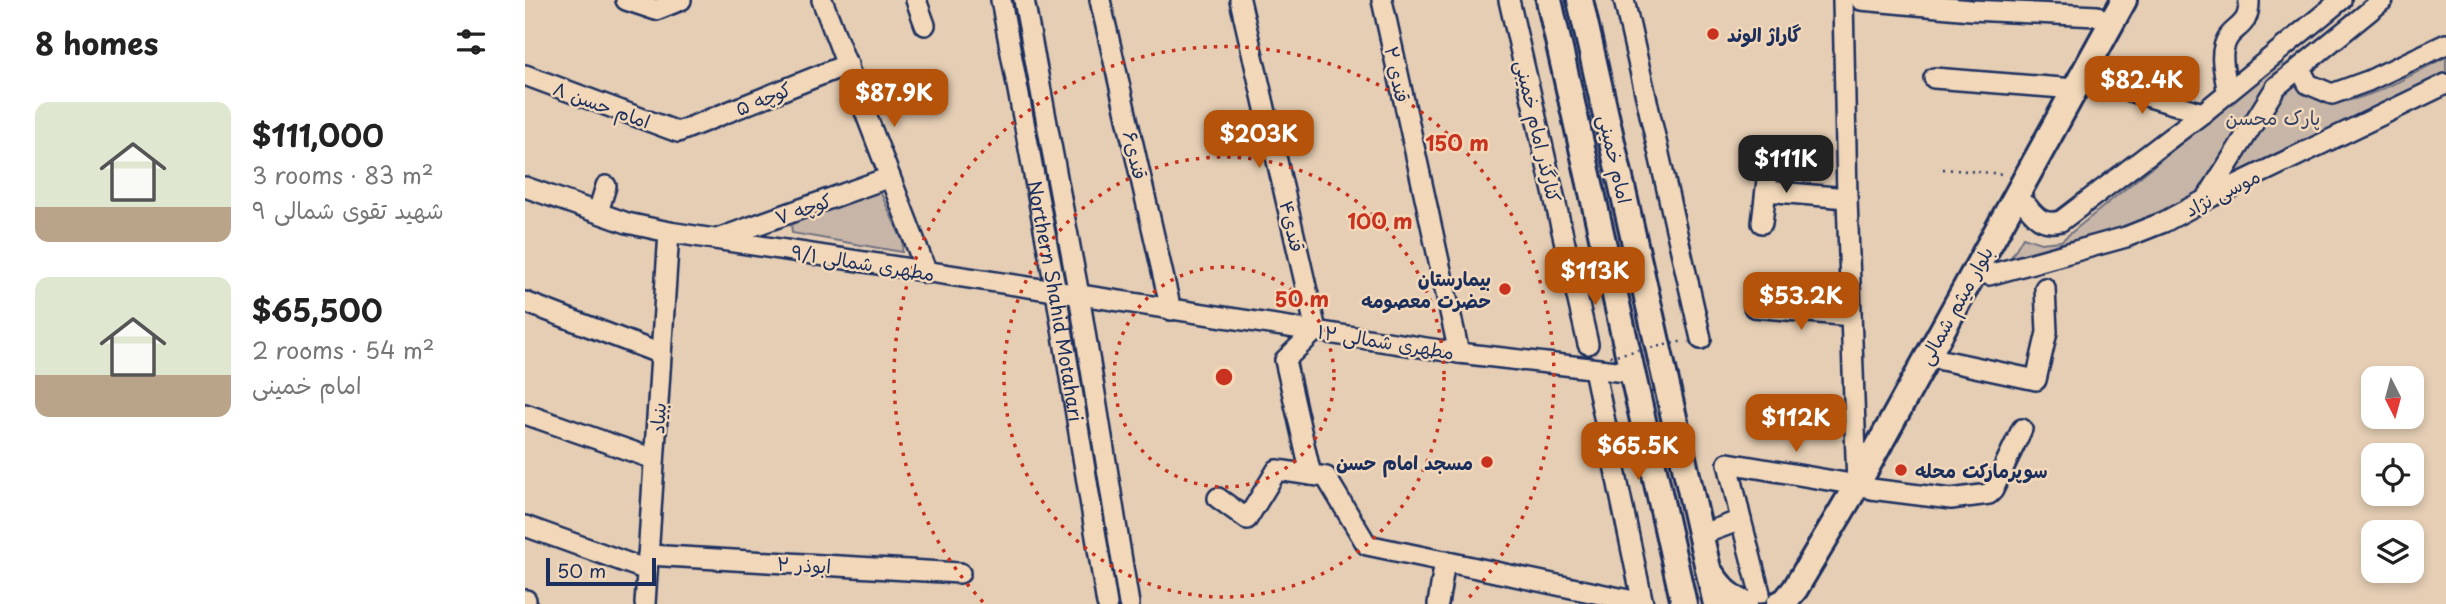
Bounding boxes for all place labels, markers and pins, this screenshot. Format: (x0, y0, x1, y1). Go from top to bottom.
place label: گاراژ الوند (1727, 20, 1802, 48)
marker: گاراژ الوند (1705, 26, 1721, 42)
pin: $82.4K (2085, 57, 2199, 116)
pin: $87.9K (837, 69, 951, 129)
pin: $203K (1210, 110, 1308, 170)
pin: $111K (1737, 136, 1835, 195)
pin: $113K (1546, 247, 1644, 307)
place label: بیمارستان حضرت معصومه (1361, 264, 1491, 314)
pin: $53.2K (1744, 272, 1858, 332)
marker: بیمارستان حضرت معصومه (1497, 281, 1513, 297)
centre of rings (1212, 365, 1236, 389)
pin: $112K (1747, 394, 1845, 454)
pin: $65.5K (1581, 422, 1695, 482)
place label: مسجد امام حسن (1336, 448, 1473, 478)
marker: مسجد امام حسن (1479, 454, 1495, 470)
place label: سوپرمارکت محله (1915, 456, 2048, 484)
marker: سوپرمارکت محله (1893, 462, 1909, 478)

